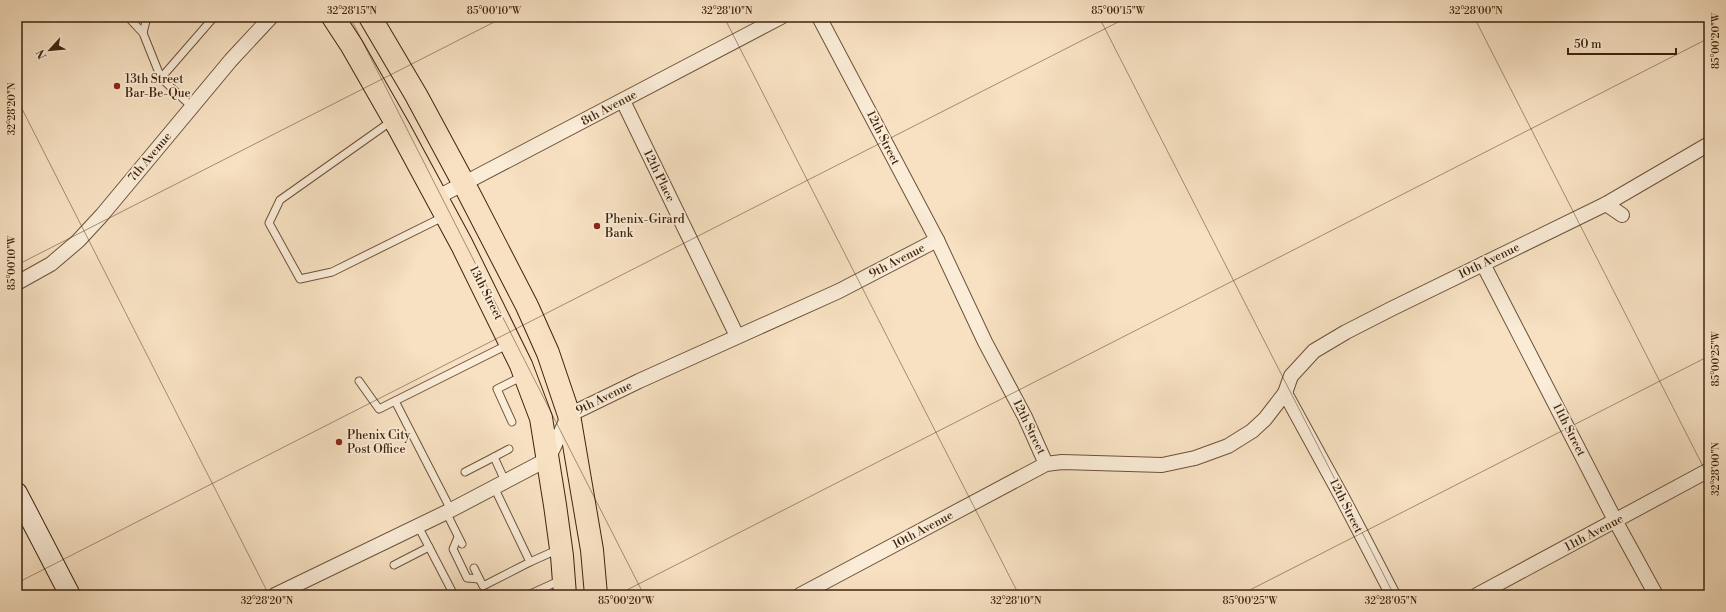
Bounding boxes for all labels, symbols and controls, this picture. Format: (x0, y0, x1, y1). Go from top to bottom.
text: 32°28'15"N (327, 5, 378, 17)
text: 85°00'10"W (467, 5, 522, 17)
text: 32°28'10"N (702, 5, 753, 17)
text: 85°00'15"W (1091, 5, 1146, 17)
text: 32°28'00"N (1449, 5, 1503, 17)
text: 85°00'20"W (1710, 12, 1722, 69)
north arrow (30, 30, 70, 70)
scale bar (1568, 30, 1676, 56)
text: 50 m (1574, 37, 1602, 52)
text: N (34, 47, 50, 61)
place label: 13th Street Bar-Be-Que (124, 72, 191, 101)
marker: 13th Street Bar-Be-Que (112, 81, 122, 91)
text: 32°28'20"N (6, 82, 18, 135)
street label: 8th Avenue (579, 87, 639, 129)
street label: 12th Street (863, 108, 903, 168)
street label: 7th Avenue (125, 129, 175, 185)
street label: 12th Place (640, 147, 678, 205)
place label: Phenix-Girard Bank (604, 212, 685, 241)
marker: Phenix-Girard Bank (592, 221, 602, 231)
text: 85°00'10"W (6, 235, 18, 290)
street label: 10th Avenue (1456, 240, 1522, 282)
street label: 9th Avenue (866, 241, 928, 281)
street label: 13th Street (466, 264, 506, 323)
text: 85°00'25"W (1710, 331, 1722, 387)
street label: 9th Avenue (573, 378, 635, 418)
street label: 12th Street (1009, 397, 1049, 457)
street label: 11th Street (1549, 401, 1589, 460)
place label: Phenix City Post Office (347, 428, 410, 457)
marker: Phenix City Post Office (334, 437, 344, 447)
text: 32°28'00"N (1710, 442, 1722, 496)
street label: 12th Street (1326, 476, 1366, 536)
street label: 10th Avenue (890, 508, 956, 552)
street label: 11th Avenue (1562, 511, 1626, 555)
text: 32°28'20"N (241, 595, 294, 607)
text: 85°00'20"W (598, 595, 655, 607)
text: 32°28'10"N (991, 595, 1042, 607)
text: 85°00'25"W (1223, 595, 1278, 607)
text: 32°28'05"N (1365, 595, 1418, 607)

